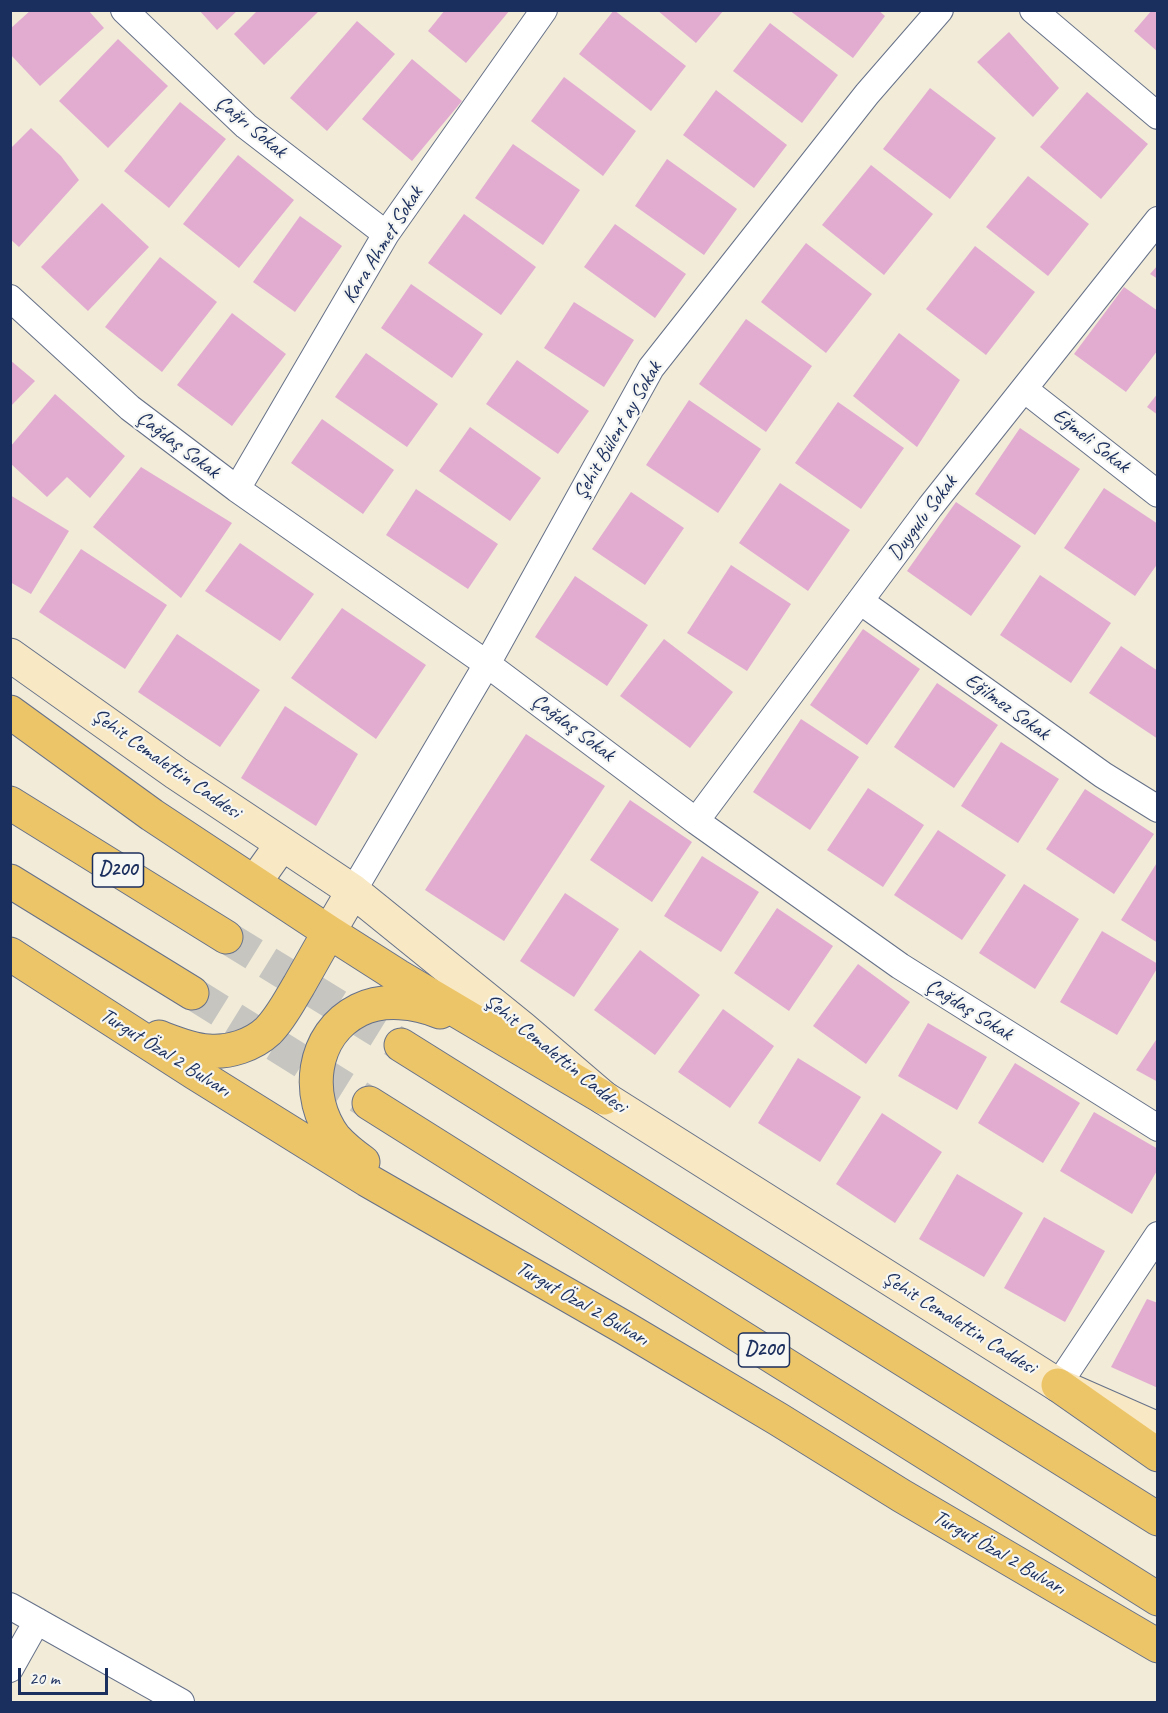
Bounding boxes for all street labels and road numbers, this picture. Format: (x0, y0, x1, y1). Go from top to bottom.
street label: Çağrı Sokak (211, 90, 291, 164)
street label: Kara Ahmet Sokak (337, 182, 429, 308)
street label: Şehit Bülent ay Sokak (568, 357, 668, 505)
street label: Eğmeli Sokak (1047, 403, 1135, 479)
street label: Çağdaş Sokak (131, 406, 225, 484)
street label: Duygulu Sokak (883, 471, 963, 565)
street label: Eğilmez Sokak (960, 668, 1054, 746)
street label: Çağdaş Sokak (526, 689, 620, 767)
street label: Şehit Cemalettin Caddesi (87, 703, 245, 825)
road number: D200 (92, 853, 144, 887)
street label: Çağdaş Sokak (921, 973, 1017, 1047)
street label: Şehit Cemalettin Caddesi (479, 989, 631, 1119)
street label: Turgut Özal 2 Bulvarı (95, 1003, 235, 1103)
street label: Turgut Özal 2 Bulvarı (511, 1256, 653, 1352)
street label: Şehit Cemalettin Caddesi (878, 1266, 1040, 1380)
road number: D200 (738, 1333, 789, 1367)
street label: Turgut Özal 2 Bulvarı (928, 1505, 1070, 1601)

